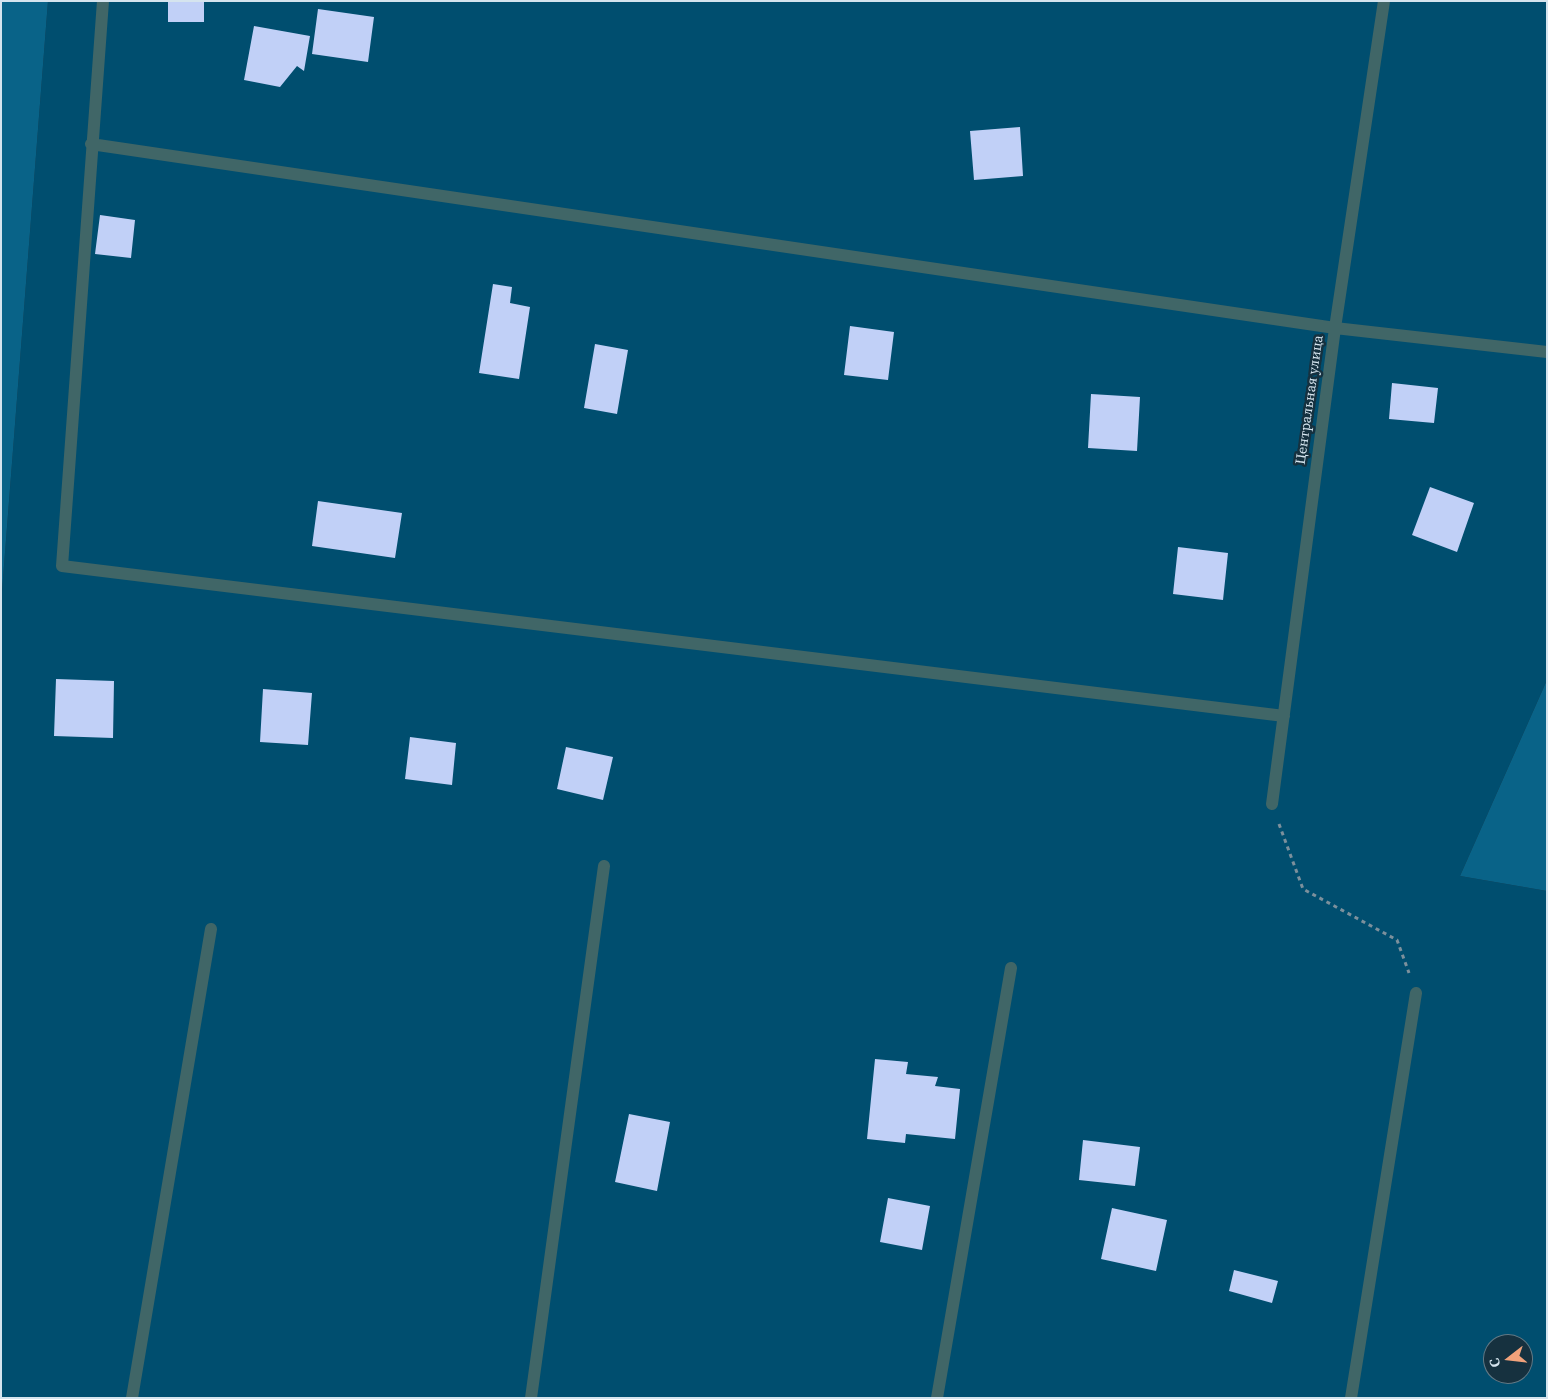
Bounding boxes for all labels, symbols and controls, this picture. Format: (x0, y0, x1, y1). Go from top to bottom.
street label: Центральная улица (1293, 334, 1327, 466)
north arrow (1483, 1334, 1533, 1384)
text: С (1484, 1356, 1505, 1370)

